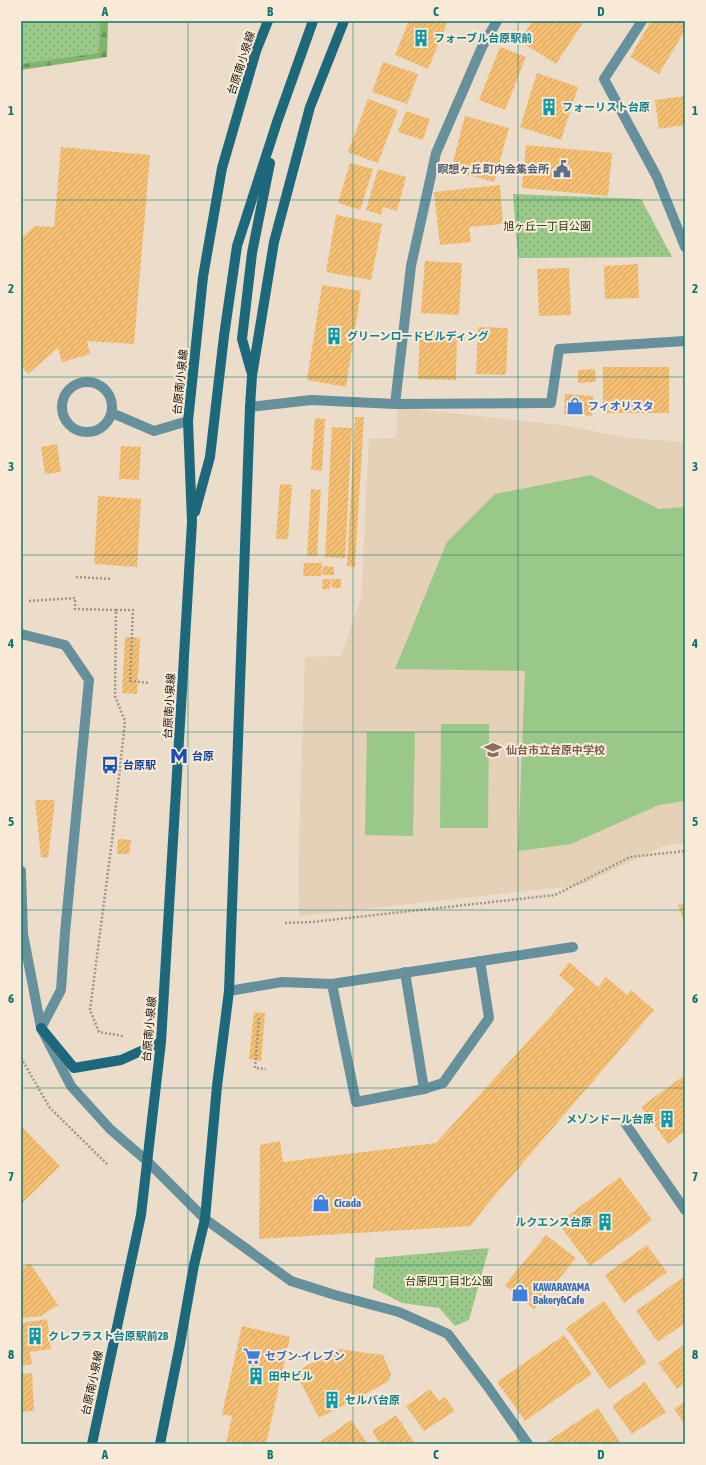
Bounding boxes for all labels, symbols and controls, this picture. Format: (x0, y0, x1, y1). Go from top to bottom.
text: A (101, 4, 109, 19)
text: B (267, 4, 274, 19)
text: C (433, 4, 439, 19)
text: D (597, 4, 605, 19)
building icon: フォーブル台原駅前 (411, 28, 431, 48)
street label: 台原南小泉線 (225, 30, 257, 96)
place label: フォーブル台原駅前 (434, 32, 532, 44)
building icon: フォーリスト台原 (539, 97, 559, 117)
place label: フォーリスト台原 (562, 101, 650, 113)
text: 1 (8, 103, 14, 118)
text: 1 (692, 103, 698, 118)
public building icon: 瞑想ヶ丘 町内会集会所 (552, 159, 572, 179)
place label: 瞑想ヶ丘 町内会集会所 (437, 163, 549, 175)
park label: 旭ヶ丘一丁目公園 (503, 220, 591, 232)
text: 2 (8, 281, 14, 296)
text: 2 (692, 281, 698, 296)
building icon: グリーンロードビルディング (324, 326, 344, 346)
place label: グリーンロードビルディング (347, 330, 489, 342)
street label: 台原南小泉線 (171, 349, 189, 415)
shop icon: フィオリスタ (565, 396, 585, 416)
place label: フィオリスタ (588, 400, 654, 412)
text: 3 (8, 459, 14, 474)
text: 3 (692, 459, 698, 474)
text: 4 (7, 636, 14, 651)
text: 4 (691, 636, 698, 651)
street label: 台原南小泉線 (161, 673, 177, 739)
school or university icon: 仙台市立台原中学校 (483, 740, 503, 760)
place label: 仙台市立台原中学校 (506, 744, 605, 756)
metro station icon: 台原 (169, 746, 189, 766)
place label: 台原 (192, 750, 214, 762)
bus stop icon: 台原駅 (100, 755, 120, 775)
place label: 台原駅 (123, 759, 156, 771)
text: 5 (8, 814, 14, 829)
text: 5 (692, 814, 698, 829)
text: 6 (8, 991, 14, 1006)
text: 6 (692, 991, 698, 1006)
street label: 台原南小泉線 (140, 996, 158, 1062)
building icon: メゾンドール台原 (657, 1109, 677, 1129)
place label: メゾンドール台原 (566, 1113, 654, 1125)
text: 7 (8, 1169, 14, 1184)
text: 7 (692, 1169, 698, 1184)
shop icon: Cicada (311, 1193, 331, 1213)
place label: Cicada (334, 1197, 361, 1209)
building icon: ルクエンス台原 (595, 1212, 615, 1232)
place label: ルクエンス台原 (515, 1216, 592, 1228)
park label: 台原四丁目北公園 (405, 1275, 493, 1287)
place label: KAWARAYAMA Bakery&Cafe (533, 1281, 590, 1306)
shop icon: KAWARAYAMA Bakery&Cafe (510, 1283, 530, 1303)
building icon: クレフラスト台原駅前2B (25, 1326, 45, 1346)
place label: クレフラスト台原駅前2B (48, 1330, 169, 1342)
supermarket icon: セブン-イレブン (242, 1346, 262, 1366)
text: 8 (8, 1347, 14, 1362)
text: 8 (692, 1347, 698, 1362)
street label: 台原南小泉線 (79, 1349, 105, 1417)
place label: セブン-イレブン (265, 1350, 345, 1362)
building icon: 田中ビル (246, 1366, 266, 1386)
place label: 田中ビル (269, 1370, 313, 1382)
building icon: セルバ台原 (322, 1390, 342, 1410)
place label: セルバ台原 (345, 1394, 400, 1406)
text: A (101, 1447, 109, 1462)
text: B (267, 1447, 274, 1462)
text: C (433, 1447, 439, 1462)
text: D (597, 1447, 605, 1462)

